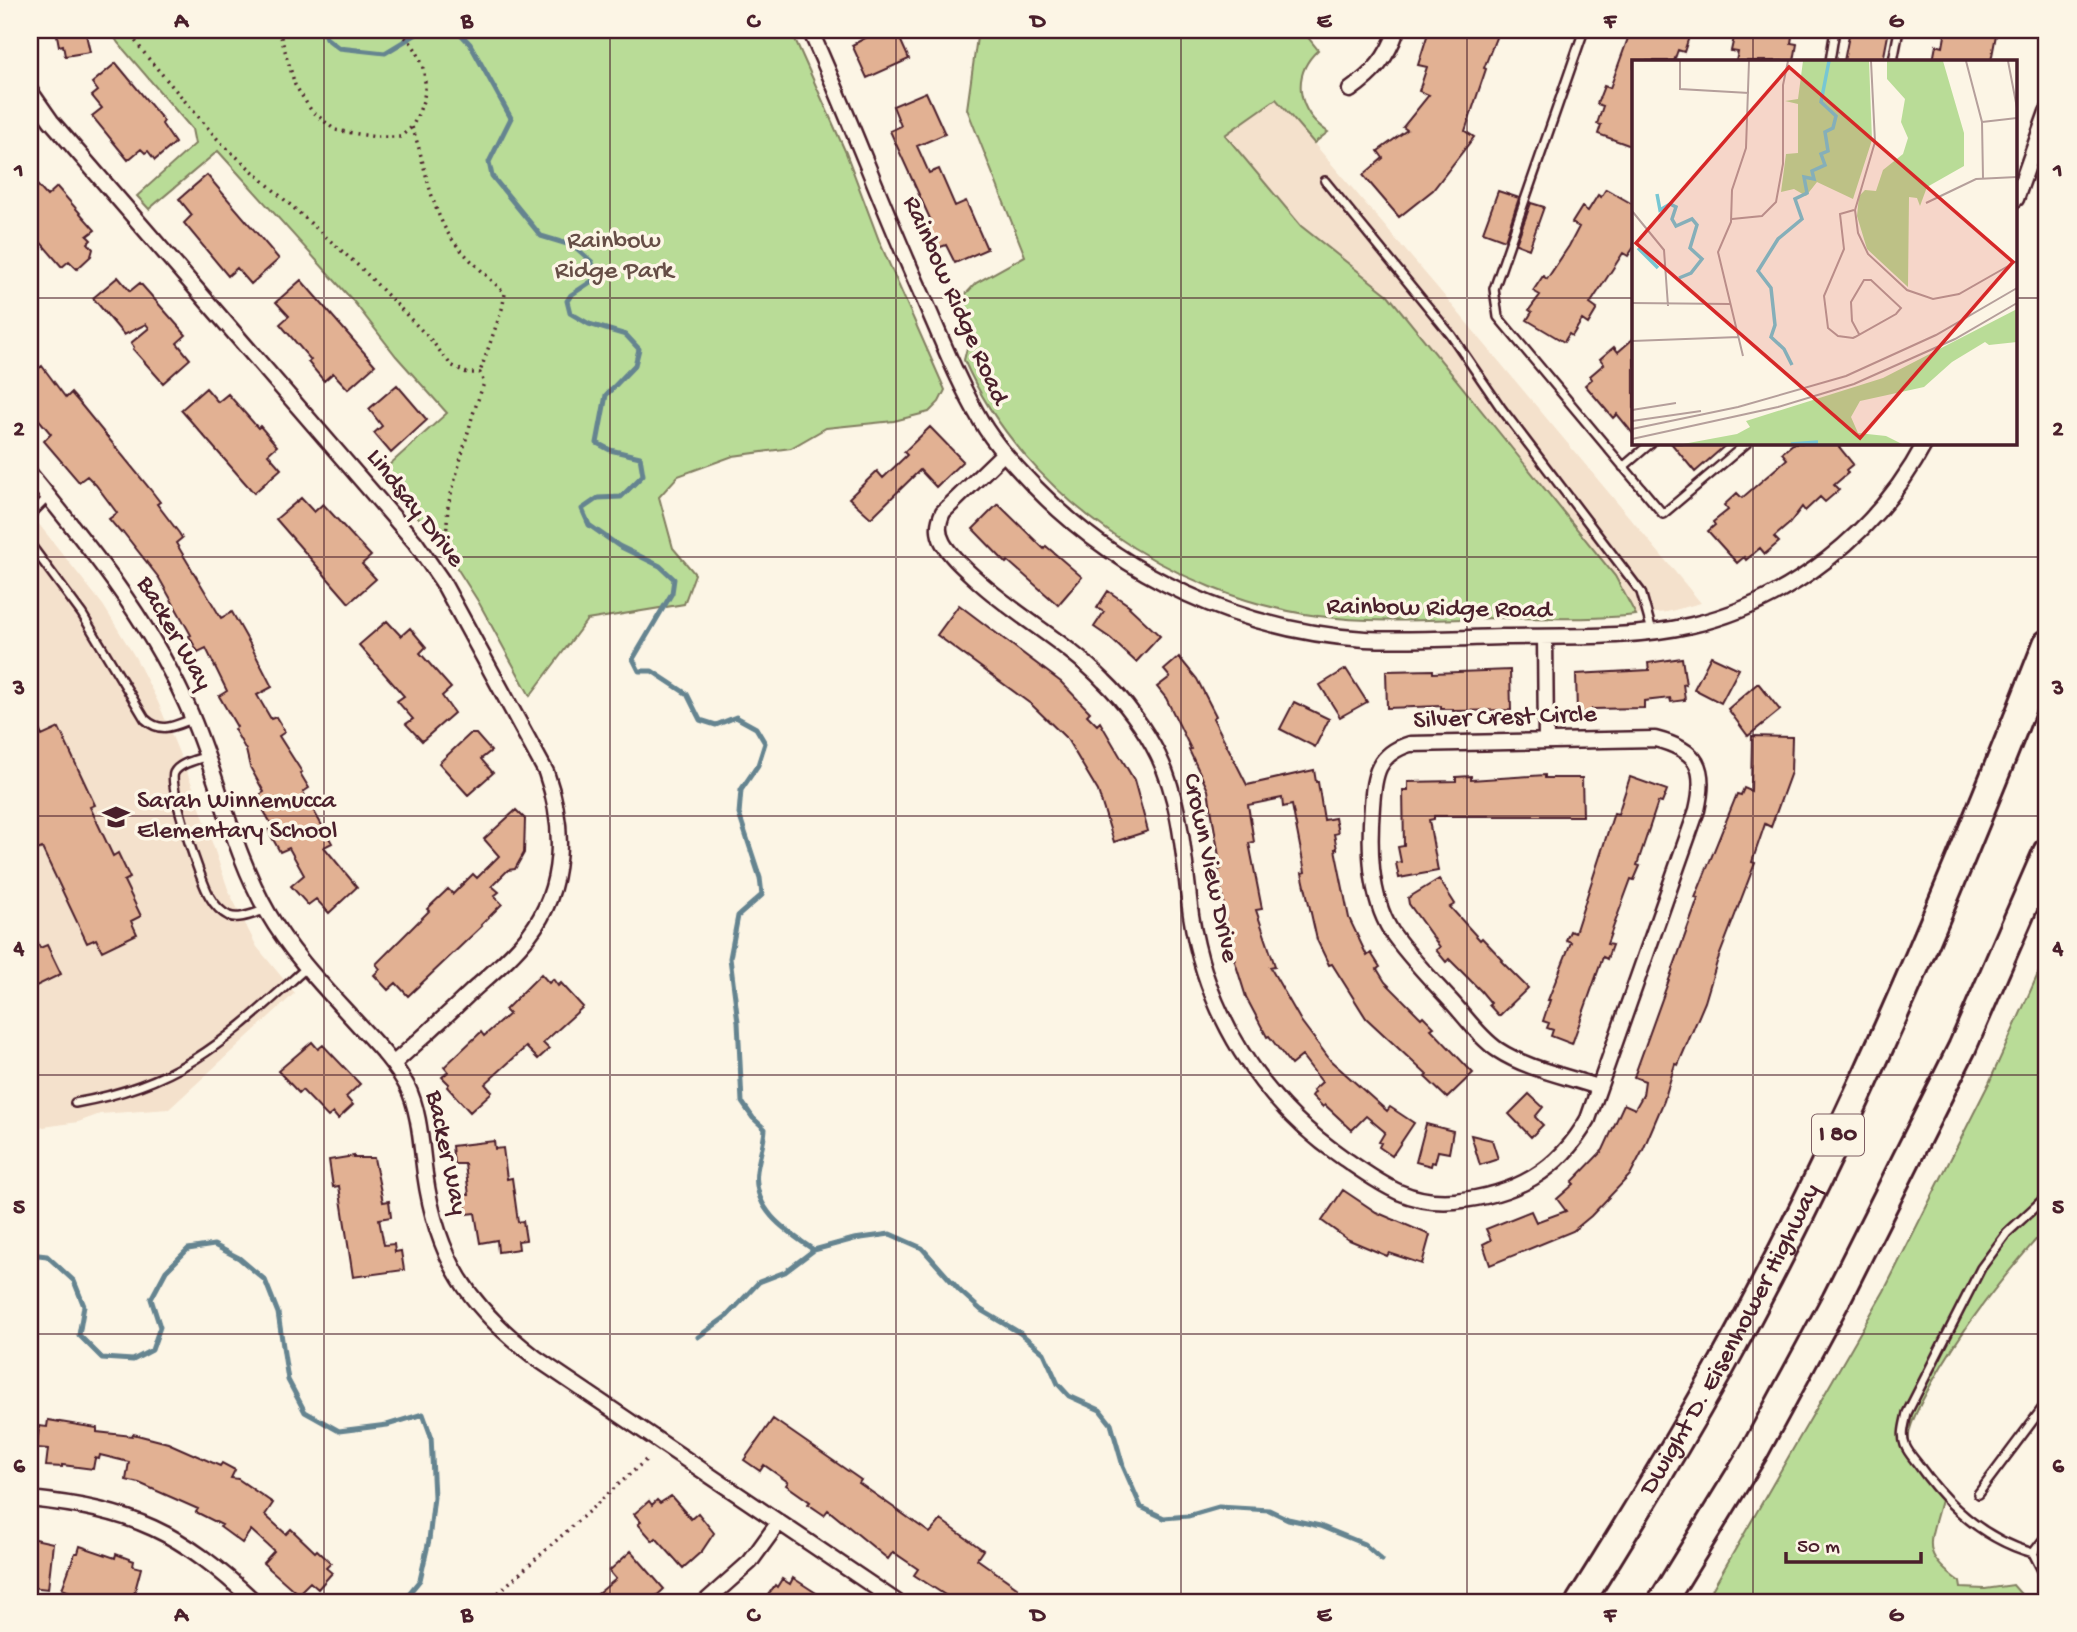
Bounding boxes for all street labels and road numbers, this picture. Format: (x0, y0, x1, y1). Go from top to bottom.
street label: Rainbow Ridge Road (894, 192, 1015, 412)
street label: Lindsay Drive (358, 443, 470, 575)
street label: Backer Way (128, 571, 218, 697)
street label: Rainbow Ridge Road (1326, 593, 1554, 627)
street label: Silver Crest Circle (1413, 700, 1598, 738)
street label: Crown View Drive (1174, 771, 1244, 966)
street label: Backer Way (417, 1087, 473, 1218)
road number: I 80 (1812, 1114, 1864, 1156)
street label: Dwight D. Eisenhower Highway (1633, 1179, 1829, 1503)

